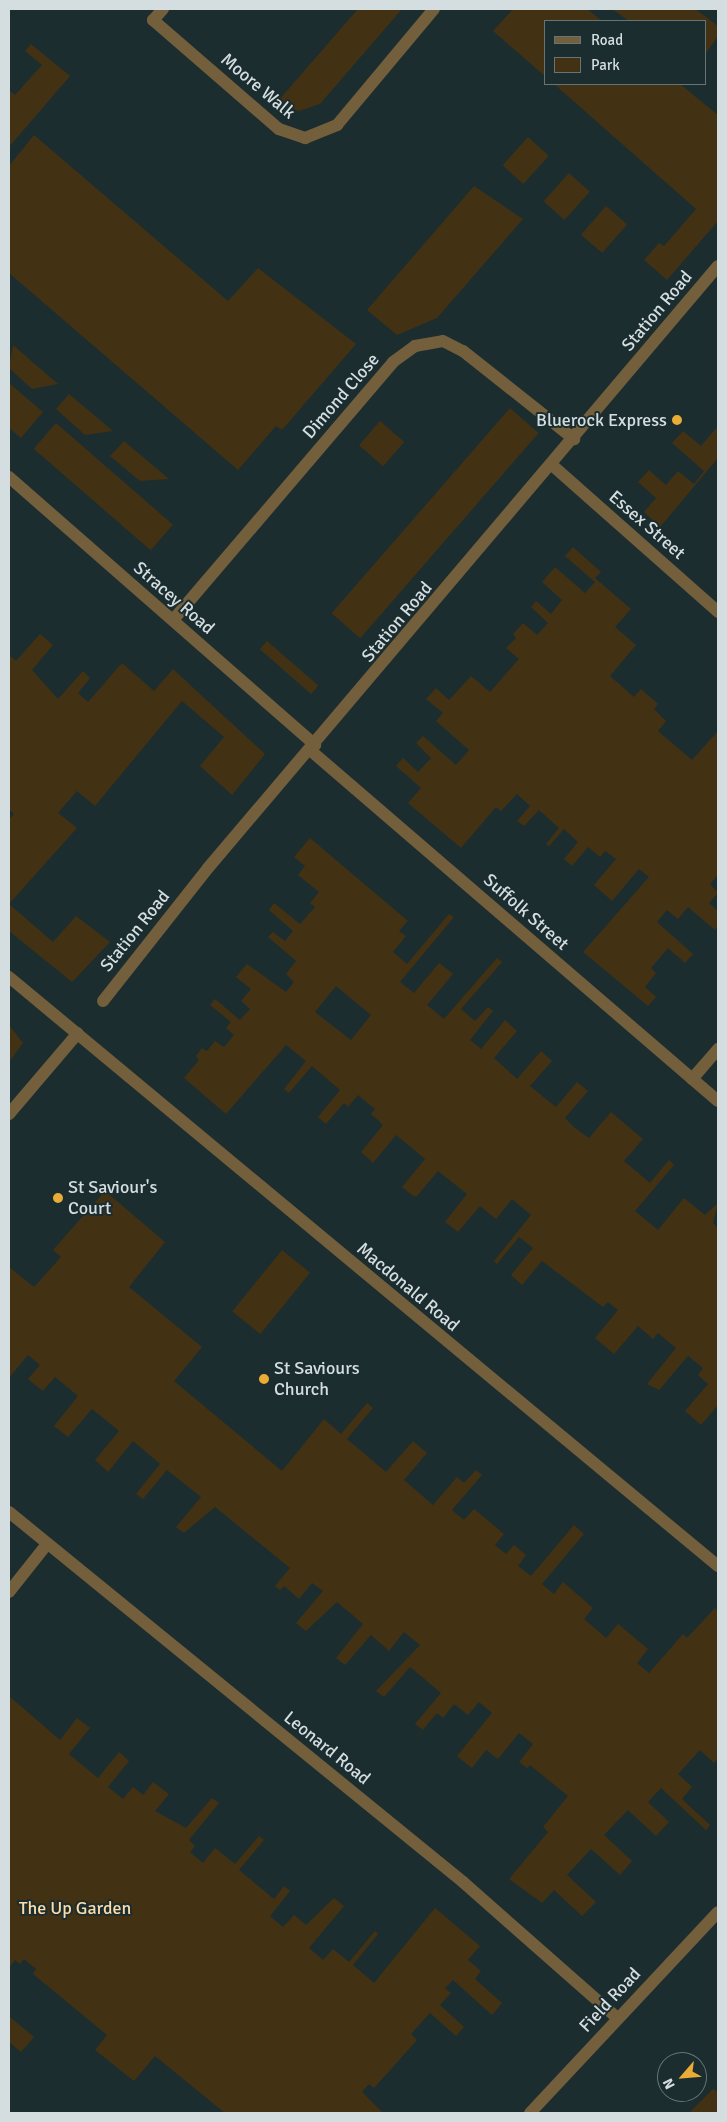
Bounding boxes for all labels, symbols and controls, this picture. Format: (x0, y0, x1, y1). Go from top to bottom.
legend (544, 20, 707, 85)
text: Road (591, 31, 623, 49)
street label: Moore Walk (216, 49, 300, 123)
text: Park (591, 56, 620, 74)
street label: Station Road (617, 266, 697, 356)
street label: Dimond Close (298, 349, 384, 443)
place label: Bluerock Express (536, 409, 667, 431)
marker: Bluerock Express (671, 414, 683, 426)
street label: Essex Street (604, 486, 690, 564)
street label: Stracey Road (129, 557, 219, 639)
street label: Station Road (357, 577, 437, 667)
street label: Suffolk Street (479, 869, 573, 955)
street label: Station Road (96, 886, 174, 976)
place label: St Saviour's Court (68, 1177, 157, 1220)
marker: St Saviour's Court (52, 1192, 64, 1204)
street label: Macdonald Road (352, 1238, 464, 1336)
place label: St Saviours Church (274, 1358, 360, 1400)
marker: St Saviours Church (258, 1373, 270, 1385)
street label: Leonard Road (280, 1707, 374, 1789)
park label: The Up Garden (19, 1897, 131, 1919)
street label: Field Road (575, 1963, 645, 2037)
north arrow (657, 2052, 707, 2102)
text: N (659, 2075, 679, 2092)

